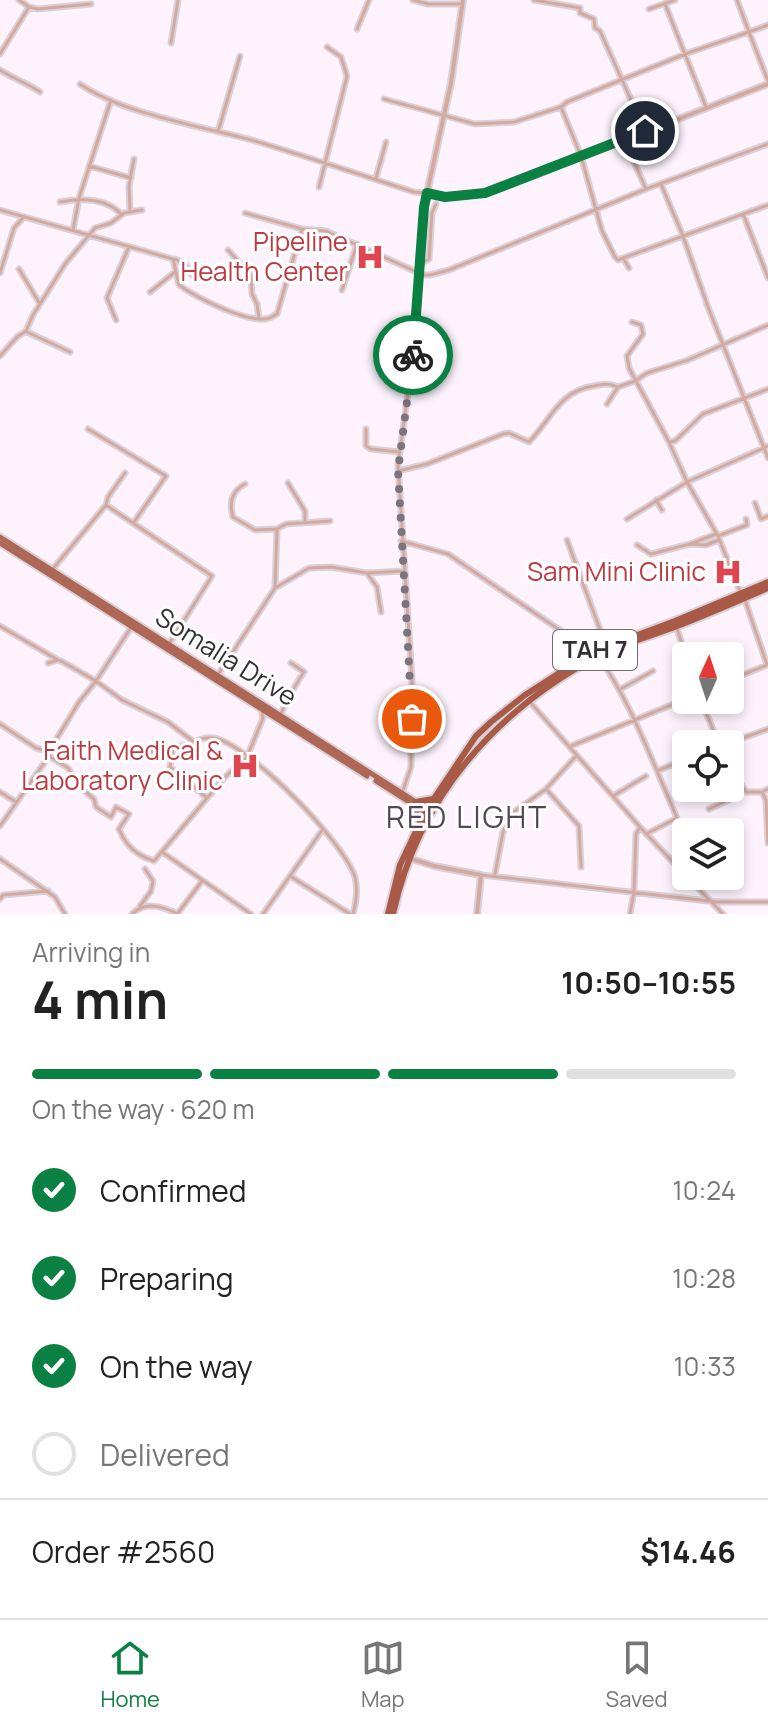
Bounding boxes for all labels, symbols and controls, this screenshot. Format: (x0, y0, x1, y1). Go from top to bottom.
pin (611, 97, 679, 165)
icon: home (623, 109, 667, 153)
place label: Pipeline Health Center (180, 223, 348, 289)
hospital icon: Pipeline Health Center (355, 242, 385, 272)
courier (373, 315, 453, 395)
icon: bike (391, 333, 435, 377)
place label: Sam Mini Clinic (527, 553, 706, 589)
hospital icon: Sam Mini Clinic (713, 557, 743, 587)
street label: Somalia Drive (149, 598, 304, 714)
road number: TAH 7 (553, 630, 637, 670)
north arrow (672, 642, 744, 714)
map controls (672, 642, 744, 890)
pin (378, 685, 446, 753)
icon: bag (390, 697, 434, 741)
button: locate (672, 730, 744, 802)
place label: Faith Medical & Laboratory Clinic (21, 732, 223, 798)
hospital icon: Faith Medical & Laboratory Clinic (230, 751, 260, 781)
district label: RED LIGHT (386, 796, 548, 837)
button: layers (672, 818, 744, 890)
text: Arriving in (32, 934, 150, 970)
text: 10:50–10:55 (561, 962, 736, 1003)
text: 4 min (32, 964, 168, 1035)
text: On the way · 620 m (32, 1091, 255, 1127)
icon: check (32, 1168, 76, 1212)
text: Confirmed (100, 1170, 247, 1211)
text: 10:24 (673, 1172, 736, 1208)
icon: check (32, 1256, 76, 1300)
text: Preparing (100, 1258, 234, 1299)
text: 10:28 (672, 1260, 736, 1296)
icon: check (32, 1344, 76, 1388)
text: On the way (100, 1346, 253, 1387)
text: 10:33 (673, 1348, 736, 1384)
text: Delivered (100, 1434, 230, 1475)
text: Order #2560 (32, 1531, 215, 1572)
text: $14.46 (640, 1531, 736, 1572)
tab: Home (100, 1636, 160, 1714)
tab: Map (361, 1636, 405, 1714)
tab: Saved (606, 1636, 668, 1714)

